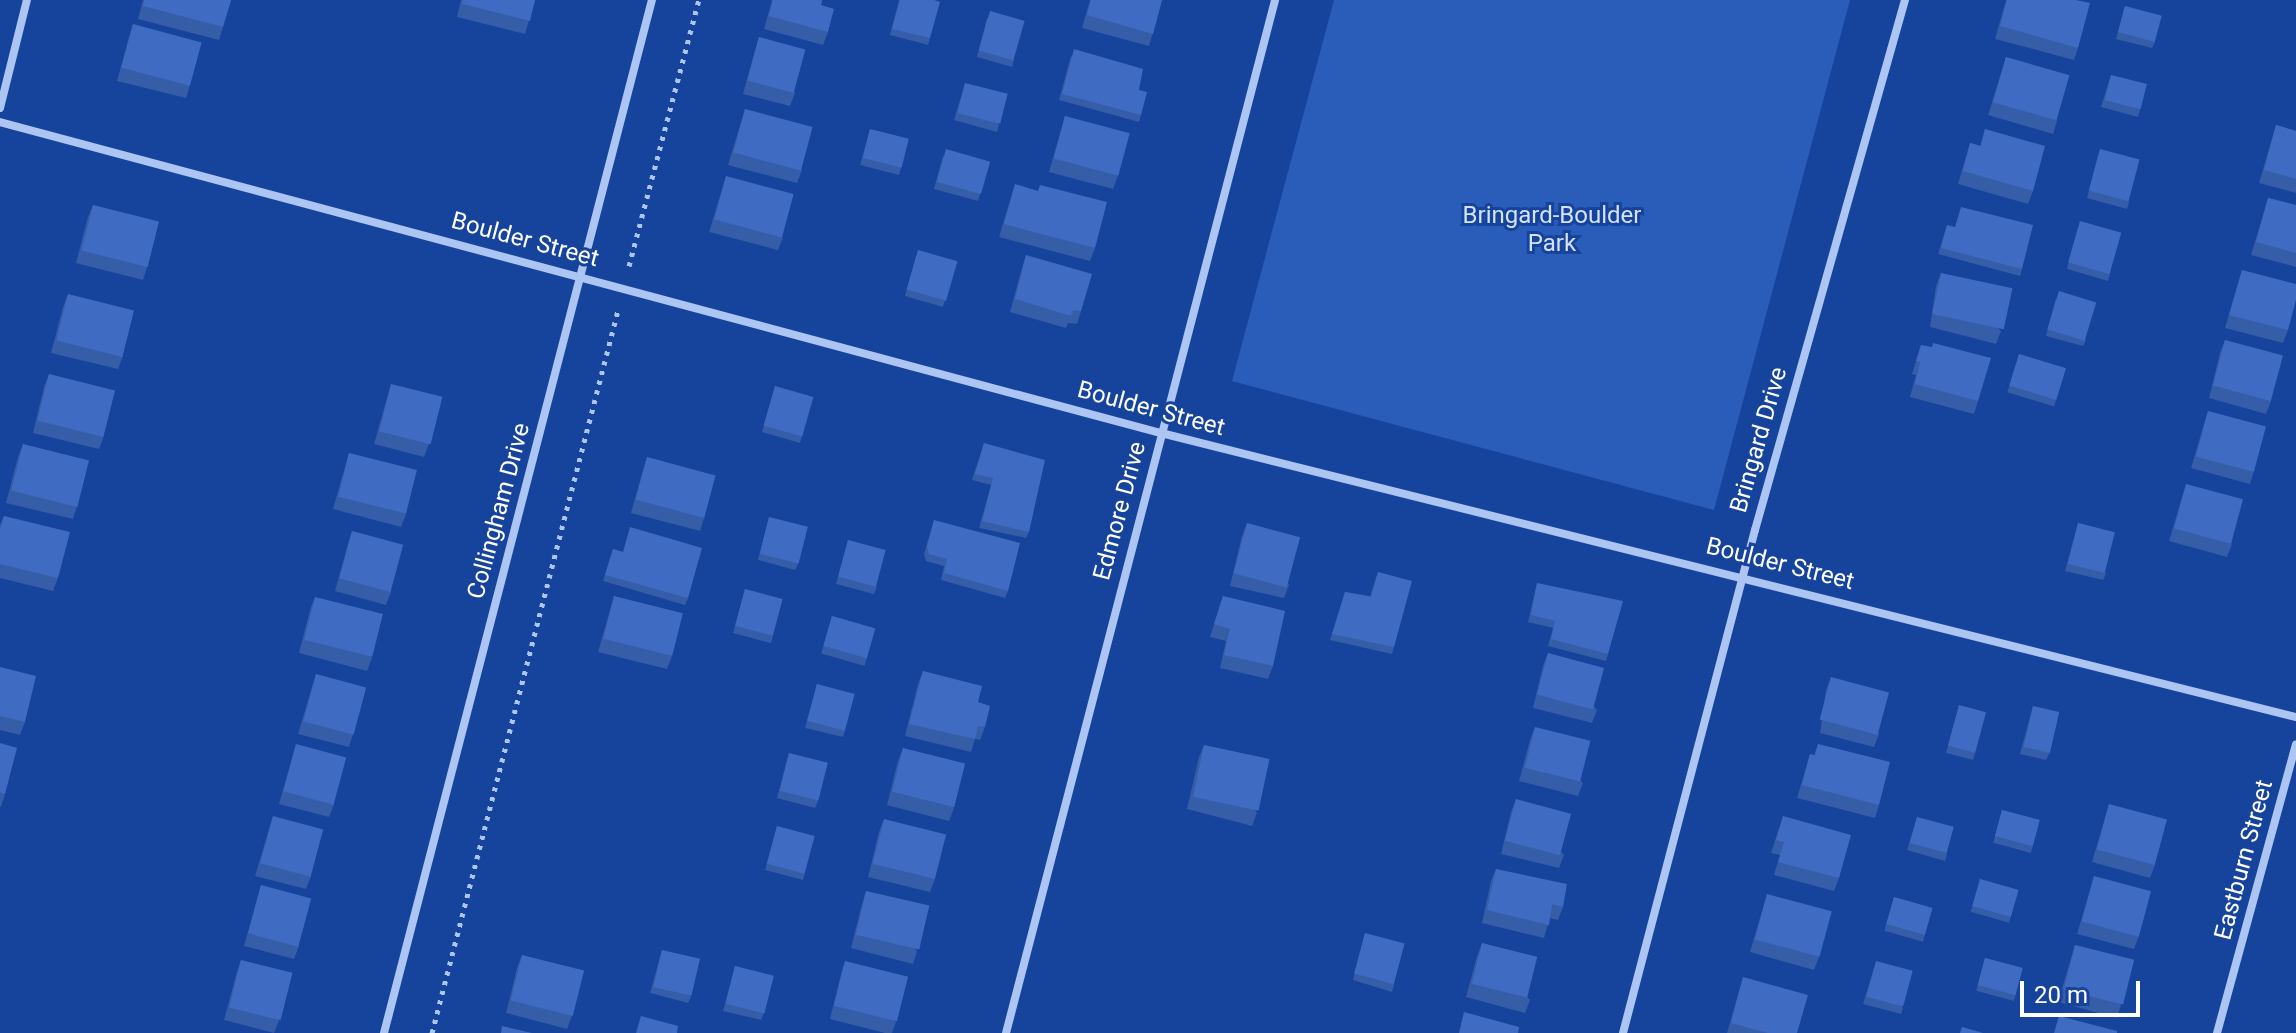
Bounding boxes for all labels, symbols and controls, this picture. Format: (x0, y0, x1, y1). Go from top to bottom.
park label: Bringard-Boulder Park (1463, 202, 1641, 258)
street label: Boulder Street (448, 207, 602, 273)
street label: Bringard Drive (1724, 364, 1794, 516)
street label: Boulder Street (1074, 376, 1228, 442)
street label: Collingham Drive (462, 420, 536, 602)
street label: Edmore Drive (1088, 439, 1152, 583)
street label: Boulder Street (1703, 532, 1857, 596)
street label: Eastburn Street (2209, 777, 2279, 943)
scale bar (2024, 965, 2144, 1015)
text: 20 m (2034, 981, 2088, 1009)

